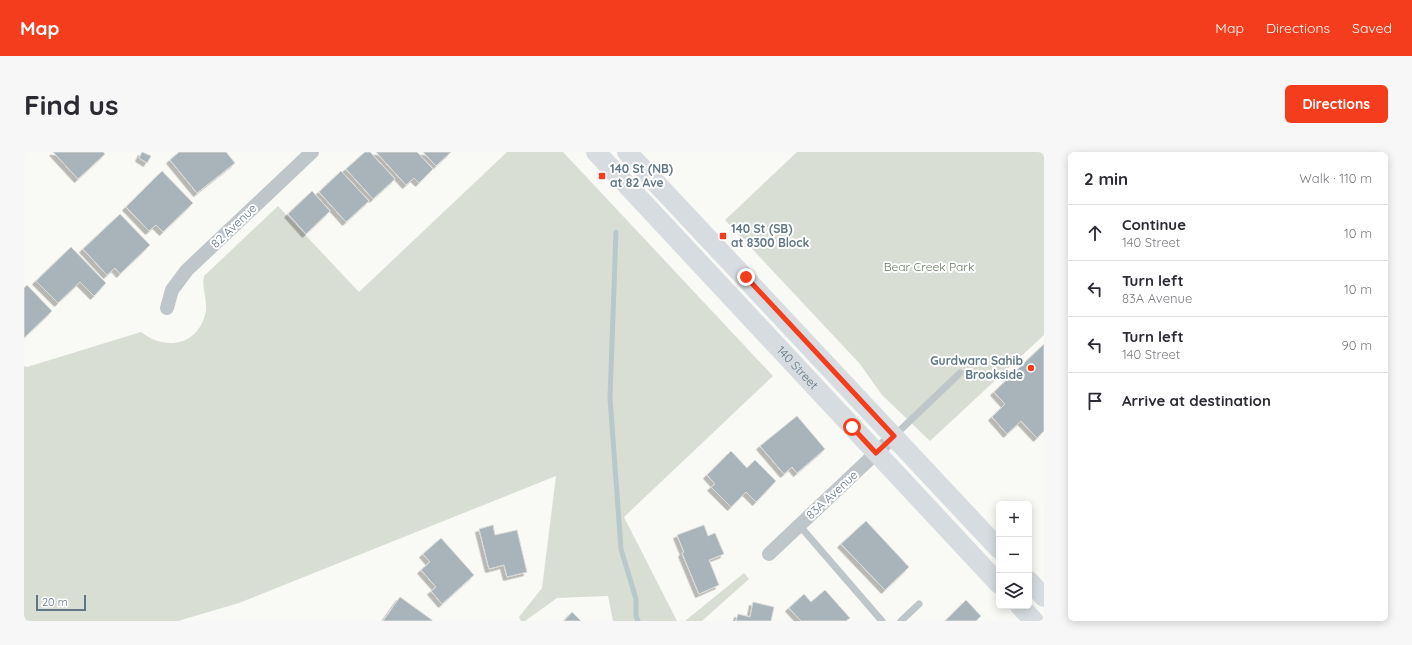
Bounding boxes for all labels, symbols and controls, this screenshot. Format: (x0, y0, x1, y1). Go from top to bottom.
text: Map (20, 16, 59, 40)
text: Map (1215, 19, 1244, 37)
text: Directions (1266, 19, 1330, 37)
text: Saved (1352, 19, 1392, 37)
button: Directions (1285, 85, 1388, 123)
text: Find us (24, 87, 118, 122)
place label: 140 St (NB) at 82 Ave (610, 161, 673, 190)
text: 2 min (1084, 168, 1128, 189)
text: Walk · 110 m (1299, 170, 1372, 186)
marker: 140 St (NB) at 82 Ave (597, 171, 607, 181)
street label: 82 Avenue (208, 200, 260, 251)
text: Continue (1122, 215, 1186, 234)
place label: 140 St (SB) at 8300 Block (731, 221, 810, 250)
icon: ahead (1084, 222, 1106, 244)
text: 10 m (1344, 225, 1372, 241)
marker: 140 St (SB) at 8300 Block (718, 231, 728, 241)
text: 140 Street (1122, 234, 1180, 250)
park label: Bear Creek Park (884, 259, 974, 274)
route end (737, 268, 755, 286)
text: Turn left (1122, 271, 1184, 290)
icon: left (1084, 278, 1106, 300)
text: 10 m (1344, 281, 1372, 297)
text: 83A Avenue (1122, 290, 1192, 306)
text: Turn left (1122, 327, 1184, 346)
icon: left (1084, 334, 1106, 356)
text: 90 m (1342, 337, 1372, 353)
street label: 140 Street (774, 343, 821, 392)
text: 140 Street (1122, 346, 1180, 362)
place label: Gurdwara Sahib Brookside (930, 353, 1023, 382)
marker: Gurdwara Sahib Brookside (1026, 363, 1036, 373)
icon: arrive (1084, 390, 1106, 412)
text: Arrive at destination (1122, 391, 1271, 410)
route start (843, 418, 861, 436)
street label: 83A Avenue (803, 467, 861, 522)
map controls (996, 501, 1032, 609)
button: + (996, 501, 1032, 537)
button: − (996, 537, 1032, 573)
button: layers (996, 573, 1032, 609)
scale bar (36, 593, 86, 612)
text: 20 m (42, 595, 68, 609)

